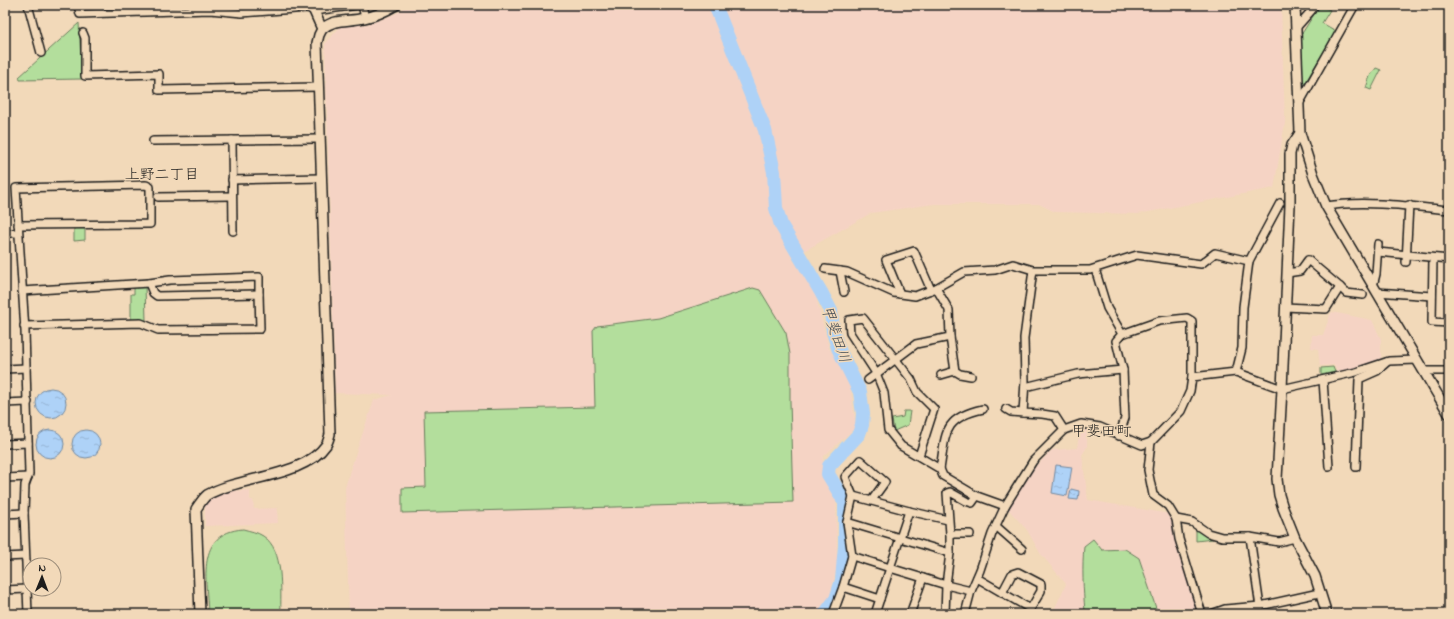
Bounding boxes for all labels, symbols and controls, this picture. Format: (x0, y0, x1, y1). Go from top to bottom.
district label: 上野二丁目 (124, 164, 200, 186)
water label: 甲斐田川 (815, 302, 855, 366)
district label: 甲斐田町 (1071, 421, 1132, 443)
north arrow (22, 557, 62, 597)
text: N (38, 560, 46, 576)

